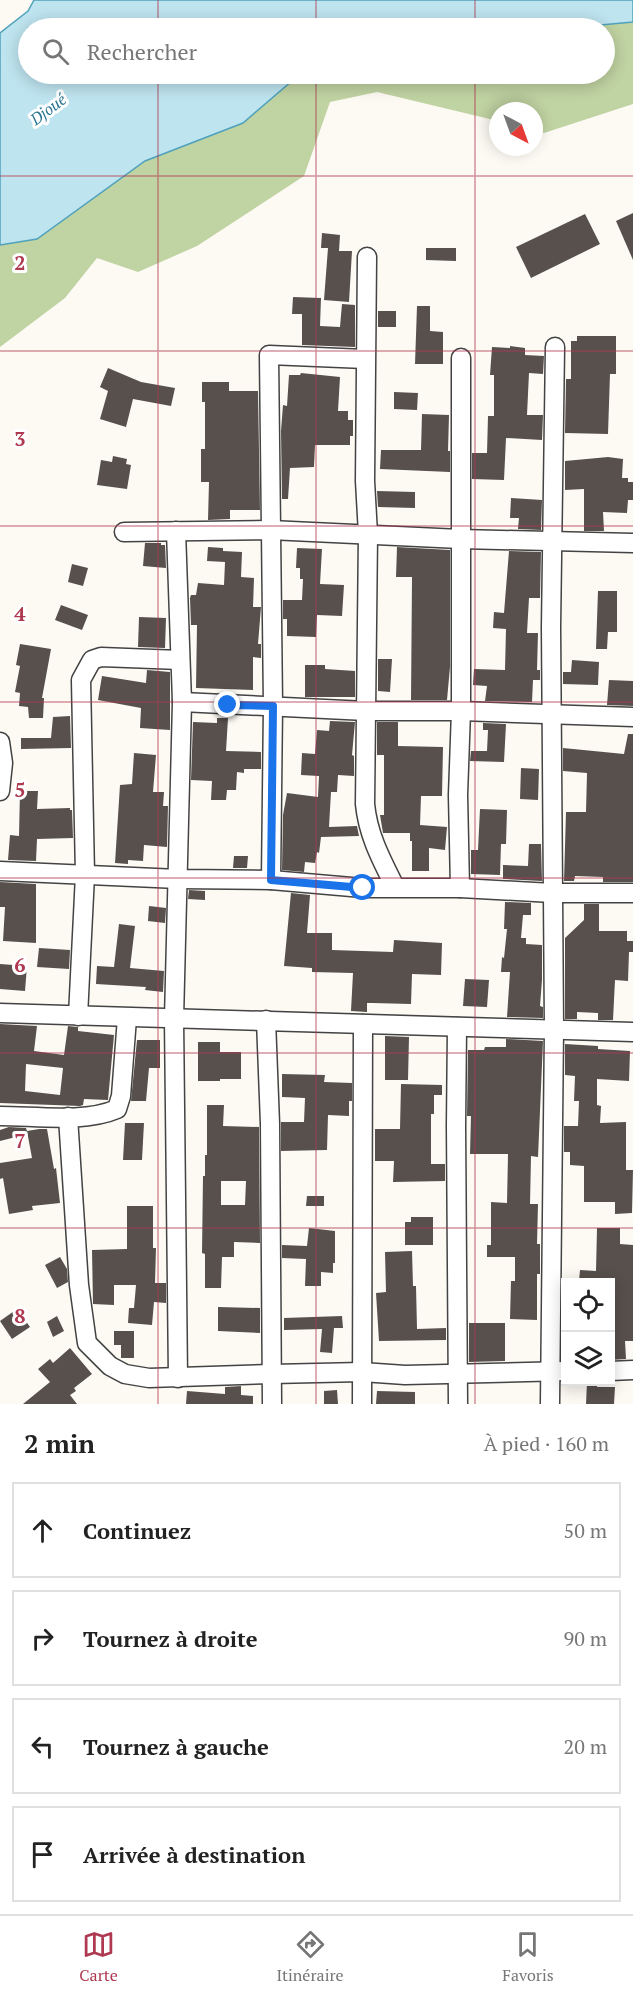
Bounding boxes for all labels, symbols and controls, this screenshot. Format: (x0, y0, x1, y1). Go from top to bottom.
search box (18, 18, 615, 84)
icon: search (39, 35, 72, 68)
text: Rechercher (87, 37, 197, 66)
water label: Djoué (25, 88, 71, 130)
north arrow (489, 102, 543, 156)
text: 2 (14, 249, 26, 276)
text: 3 (14, 425, 26, 452)
text: 4 (14, 600, 26, 627)
route end (214, 691, 240, 717)
text: 5 (14, 776, 26, 803)
route start (349, 874, 375, 900)
text: 6 (14, 951, 26, 978)
text: 7 (14, 1127, 26, 1154)
map controls (561, 1278, 615, 1386)
button: locate (561, 1278, 615, 1332)
text: 8 (14, 1302, 26, 1329)
button: layers (561, 1332, 615, 1386)
text: 2 min (24, 1426, 95, 1460)
text: À pied · 160 m (484, 1430, 609, 1457)
icon: ahead (26, 1514, 59, 1547)
text: Continuez (83, 1516, 191, 1545)
text: 50 m (564, 1517, 607, 1544)
icon: right (26, 1622, 59, 1655)
text: Tournez à droite (83, 1624, 258, 1653)
text: 90 m (564, 1625, 607, 1652)
icon: left (26, 1730, 59, 1763)
text: Tournez à gauche (83, 1732, 269, 1761)
text: 20 m (564, 1733, 607, 1760)
icon: arrive (26, 1838, 59, 1871)
text: Arrivée à destination (83, 1840, 305, 1869)
tab: Carte (79, 1928, 118, 1986)
tab: Itinéraire (276, 1928, 344, 1986)
tab: Favoris (502, 1928, 554, 1986)

